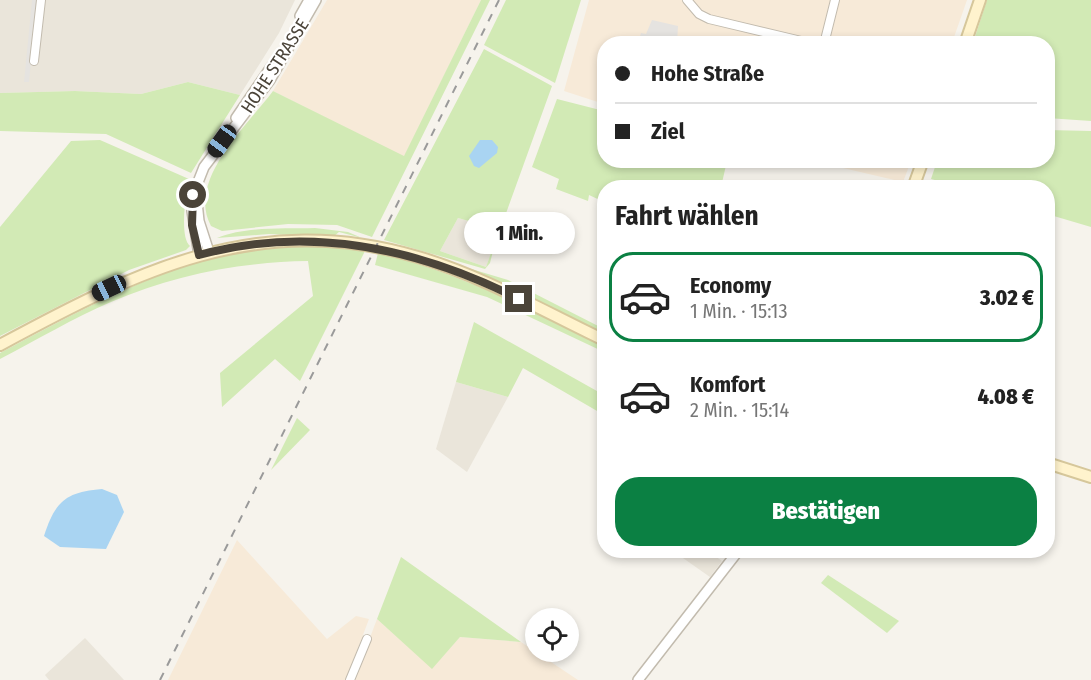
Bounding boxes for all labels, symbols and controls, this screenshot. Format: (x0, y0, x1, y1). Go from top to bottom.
street label: HOHE STRASSE (236, 15, 314, 117)
text: Hohe Straße (651, 60, 764, 87)
text: Ziel (651, 118, 685, 145)
car (204, 121, 240, 161)
route start (179, 181, 206, 208)
text: Fahrt wählen (615, 200, 759, 232)
callout: 1 Min. (464, 212, 574, 254)
text: 1 Min. (496, 221, 543, 245)
icon: car (618, 270, 672, 324)
car (89, 272, 129, 304)
text: Economy (690, 272, 771, 299)
text: 3.02 € (980, 284, 1034, 311)
route end (505, 285, 532, 312)
text: 1 Min. · 15:13 (690, 299, 787, 323)
icon: car (618, 369, 672, 423)
text: Komfort (690, 371, 765, 398)
text: 4.08 € (977, 383, 1034, 410)
text: 2 Min. · 15:14 (690, 398, 789, 422)
button: Bestätigen (615, 477, 1037, 546)
map controls (525, 608, 579, 662)
button: locate (525, 608, 579, 662)

